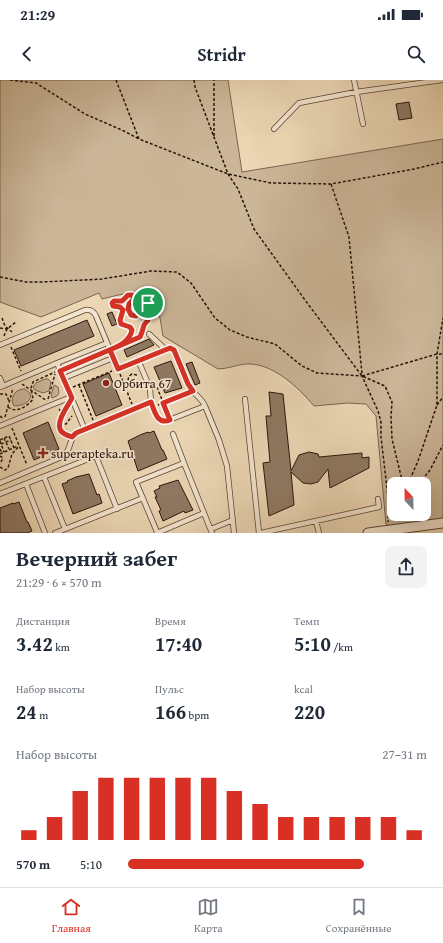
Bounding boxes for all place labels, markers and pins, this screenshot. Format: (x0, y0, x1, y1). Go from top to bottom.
pin (131, 286, 165, 320)
place label: Орбита 67 (114, 374, 171, 393)
marker: Орбита 67 (101, 378, 111, 388)
place label: superapteka.ru (51, 444, 134, 463)
marker: superapteka.ru (38, 448, 48, 458)

